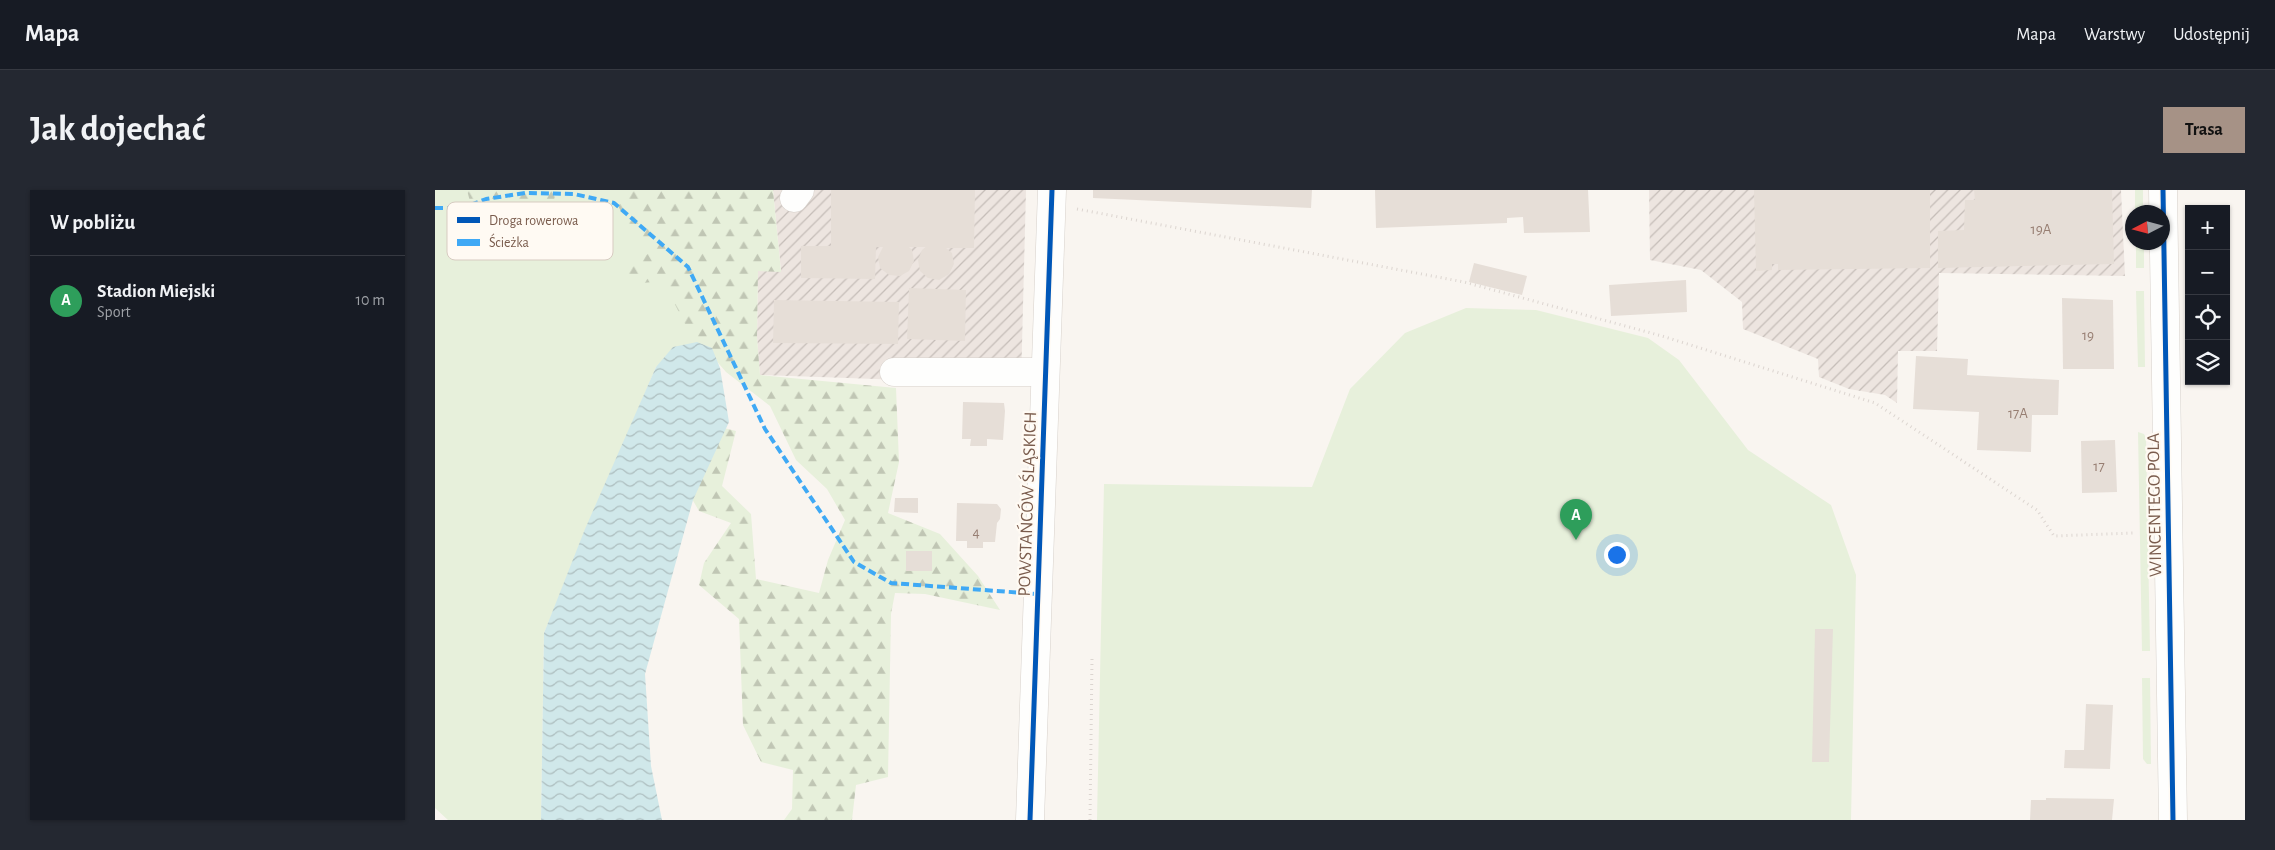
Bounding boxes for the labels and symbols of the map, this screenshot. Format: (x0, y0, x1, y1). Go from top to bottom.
legend (447, 202, 613, 260)
north arrow (2125, 205, 2170, 250)
text: Droga rowerowa (489, 214, 579, 228)
house number: 19A (2031, 222, 2052, 237)
text: Ścieżka (489, 233, 529, 250)
house number: 19 (2082, 328, 2094, 343)
house number: 17A (2008, 406, 2028, 421)
street label: POWSTAŃCÓW ŚLĄSKICH (1013, 411, 1040, 597)
street label: WINCENTEGO POLA (2145, 432, 2165, 577)
house number: 17 (2093, 459, 2105, 474)
pin: A (1560, 499, 1592, 540)
house number: 4 (972, 525, 980, 540)
your location (1604, 542, 1630, 568)

